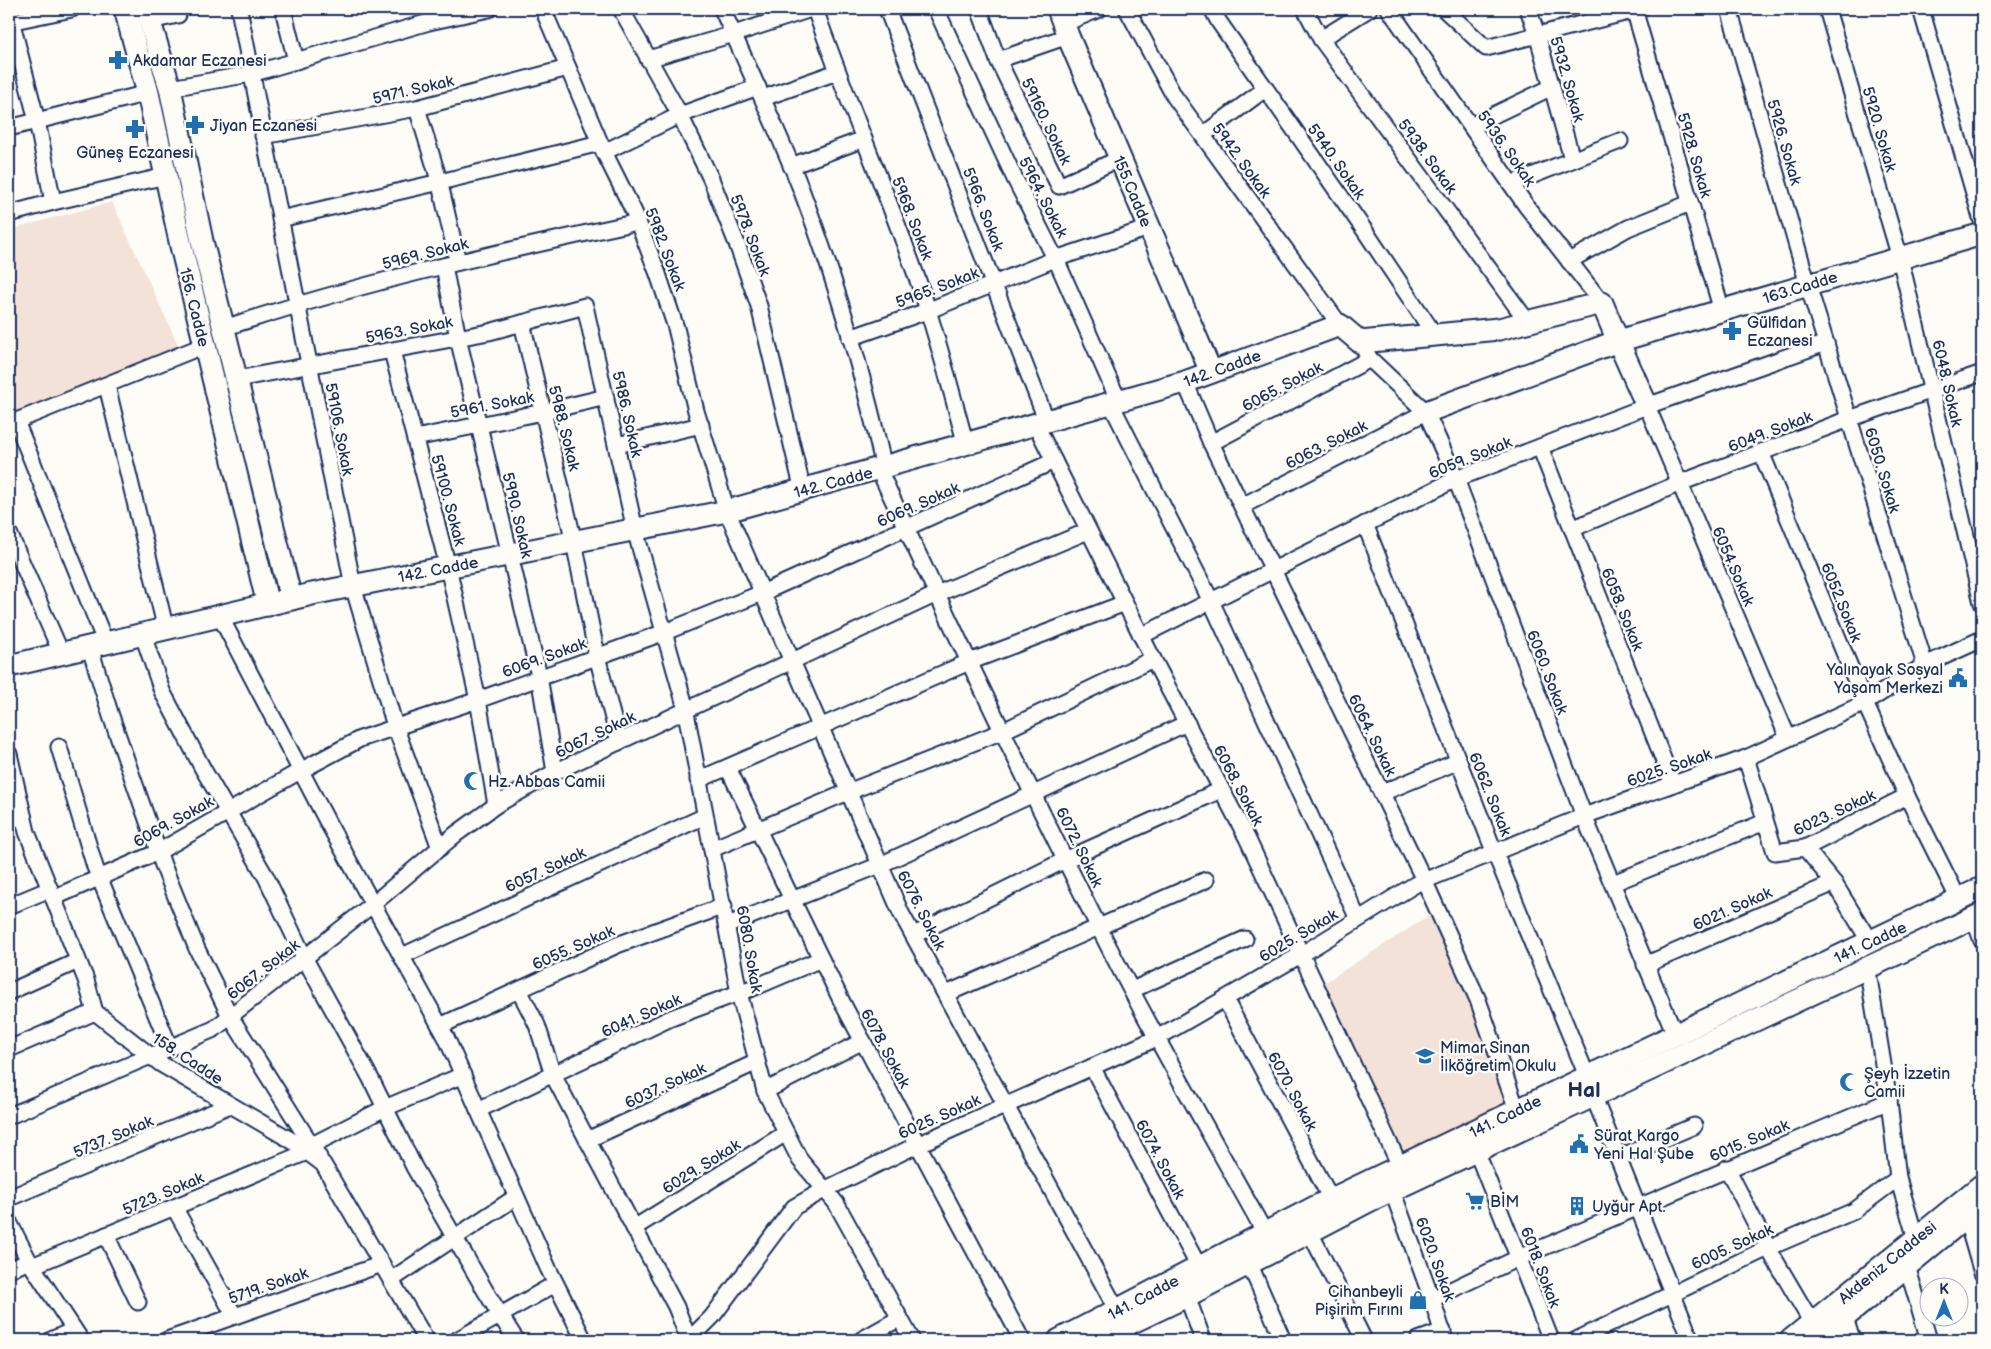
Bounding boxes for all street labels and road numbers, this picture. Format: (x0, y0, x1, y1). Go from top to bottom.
street label: 5932. Sokak (1545, 34, 1588, 124)
street label: 5971. Sokak (371, 72, 456, 109)
street label: 59160. Sokak (1016, 75, 1075, 168)
street label: 5920. Sokak (1857, 85, 1900, 174)
street label: 5926. Sokak (1762, 98, 1805, 187)
street label: 5936. Sokak (1473, 107, 1539, 191)
street label: 5928. Sokak (1672, 111, 1715, 200)
street label: 5938. Sokak (1393, 116, 1460, 198)
street label: 5942. Sokak (1207, 120, 1274, 202)
street label: 5940. Sokak (1303, 120, 1369, 203)
street label: 155.Cadde (1108, 153, 1155, 231)
street label: 5964. Sokak (1014, 154, 1071, 241)
street label: 5966. Sokak (958, 165, 1007, 254)
street label: 5968. Sokak (887, 174, 936, 263)
street label: 5978. Sokak (725, 192, 774, 279)
street label: 5982. Sokak (640, 205, 689, 294)
street label: 5969. Sokak (380, 235, 470, 274)
street label: 5965. Sokak (893, 264, 982, 313)
street label: 156. Cadde (175, 266, 213, 349)
street label: 163.Cadde (1761, 268, 1841, 309)
street label: 5963. Sokak (364, 313, 455, 348)
street label: 6048. Sokak (1927, 338, 1966, 429)
street label: 142. Cadde (1181, 346, 1264, 392)
street label: 6065. Sokak (1239, 358, 1326, 416)
street label: 5986. Sokak (607, 369, 646, 459)
street label: 59106. Sokak (320, 381, 357, 477)
street label: 5988. Sokak (544, 384, 583, 473)
street label: 5961. Sokak (449, 388, 536, 423)
street label: 6049. Sokak (1726, 408, 1815, 457)
street label: 6063. Sokak (1283, 417, 1371, 474)
street label: 6050. Sokak (1860, 426, 1904, 515)
street label: 6059. Sokak (1426, 433, 1515, 484)
street label: 59100. Sokak (426, 453, 469, 548)
street label: 142. Cadde (792, 464, 876, 503)
street label: 5990. Sokak (497, 471, 536, 560)
street label: 6069. Sokak (874, 479, 963, 532)
street label: 6054.Sokak (1707, 524, 1758, 609)
street label: 142. Cadde (397, 553, 480, 588)
street label: 6052.Sokak (1816, 560, 1865, 645)
street label: 6058. Sokak (1596, 565, 1647, 654)
street label: 6060. Sokak (1522, 628, 1571, 717)
street label: 6069. Sokak (500, 634, 590, 682)
street label: 6064. Sokak (1344, 691, 1400, 780)
street label: 6067. Sokak (552, 708, 639, 763)
street label: 6068. Sokak (1208, 742, 1267, 829)
street label: 6025. Sokak (1625, 745, 1714, 792)
street label: 6062. Sokak (1464, 750, 1515, 839)
street label: 6023. Sokak (1791, 786, 1879, 841)
street label: 6069. Sokak (130, 792, 217, 852)
street label: 6072. Sokak (1051, 804, 1106, 891)
street label: 6057. Sokak (502, 843, 589, 897)
street label: 6076. Sokak (892, 868, 949, 954)
street label: 6021. Sokak (1690, 883, 1775, 935)
street label: 6080. Sokak (732, 904, 766, 995)
street label: 6025. Sokak (1256, 905, 1342, 967)
street label: 141. Cadde (1831, 918, 1910, 968)
street label: 6055. Sokak (530, 922, 618, 975)
street label: 6067. Sokak (224, 936, 304, 1005)
street label: 6041. Sokak (599, 990, 685, 1042)
street label: 6078. Sokak (856, 1006, 913, 1092)
street label: 158. Cadde (148, 1029, 226, 1089)
street label: 6070. Sokak (1263, 1049, 1321, 1135)
street label: 6037. Sokak (622, 1059, 709, 1113)
street label: 6025. Sokak (895, 1091, 984, 1144)
street label: 141. Cadde (1467, 1092, 1545, 1143)
street label: 5737. Sokak (71, 1112, 157, 1163)
street label: 6015. Sokak (1707, 1116, 1793, 1167)
street label: 6074. Sokak (1131, 1117, 1189, 1203)
street label: 6029. Sokak (659, 1136, 744, 1199)
street label: 5723. Sokak (120, 1169, 207, 1220)
street label: 6020. Sokak (1411, 1215, 1459, 1304)
street label: Akdeniz Caddesi (1835, 1218, 1941, 1309)
street label: 6005. Sokak (1689, 1220, 1777, 1275)
street label: 6018. Sokak (1515, 1224, 1564, 1311)
street label: 5719. Sokak (226, 1264, 311, 1309)
street label: 141. Cadde (1105, 1271, 1183, 1325)

